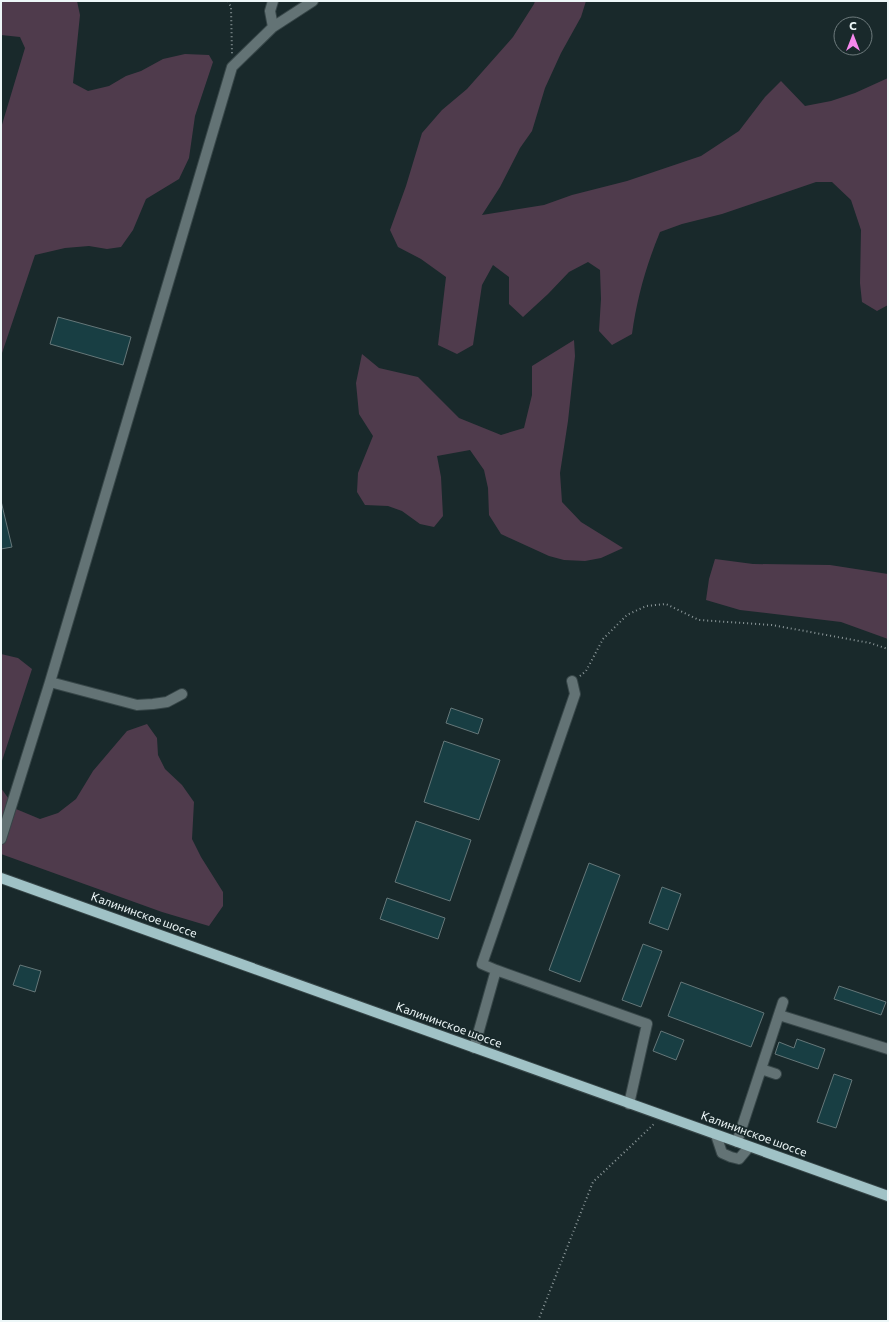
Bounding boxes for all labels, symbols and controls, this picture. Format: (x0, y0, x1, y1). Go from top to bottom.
north arrow (833, 16, 873, 56)
text: С (849, 19, 857, 32)
street label: Калининское шоссе (89, 888, 199, 940)
street label: Калининское шоссе (394, 998, 504, 1050)
street label: Калининское шоссе (699, 1107, 809, 1159)

